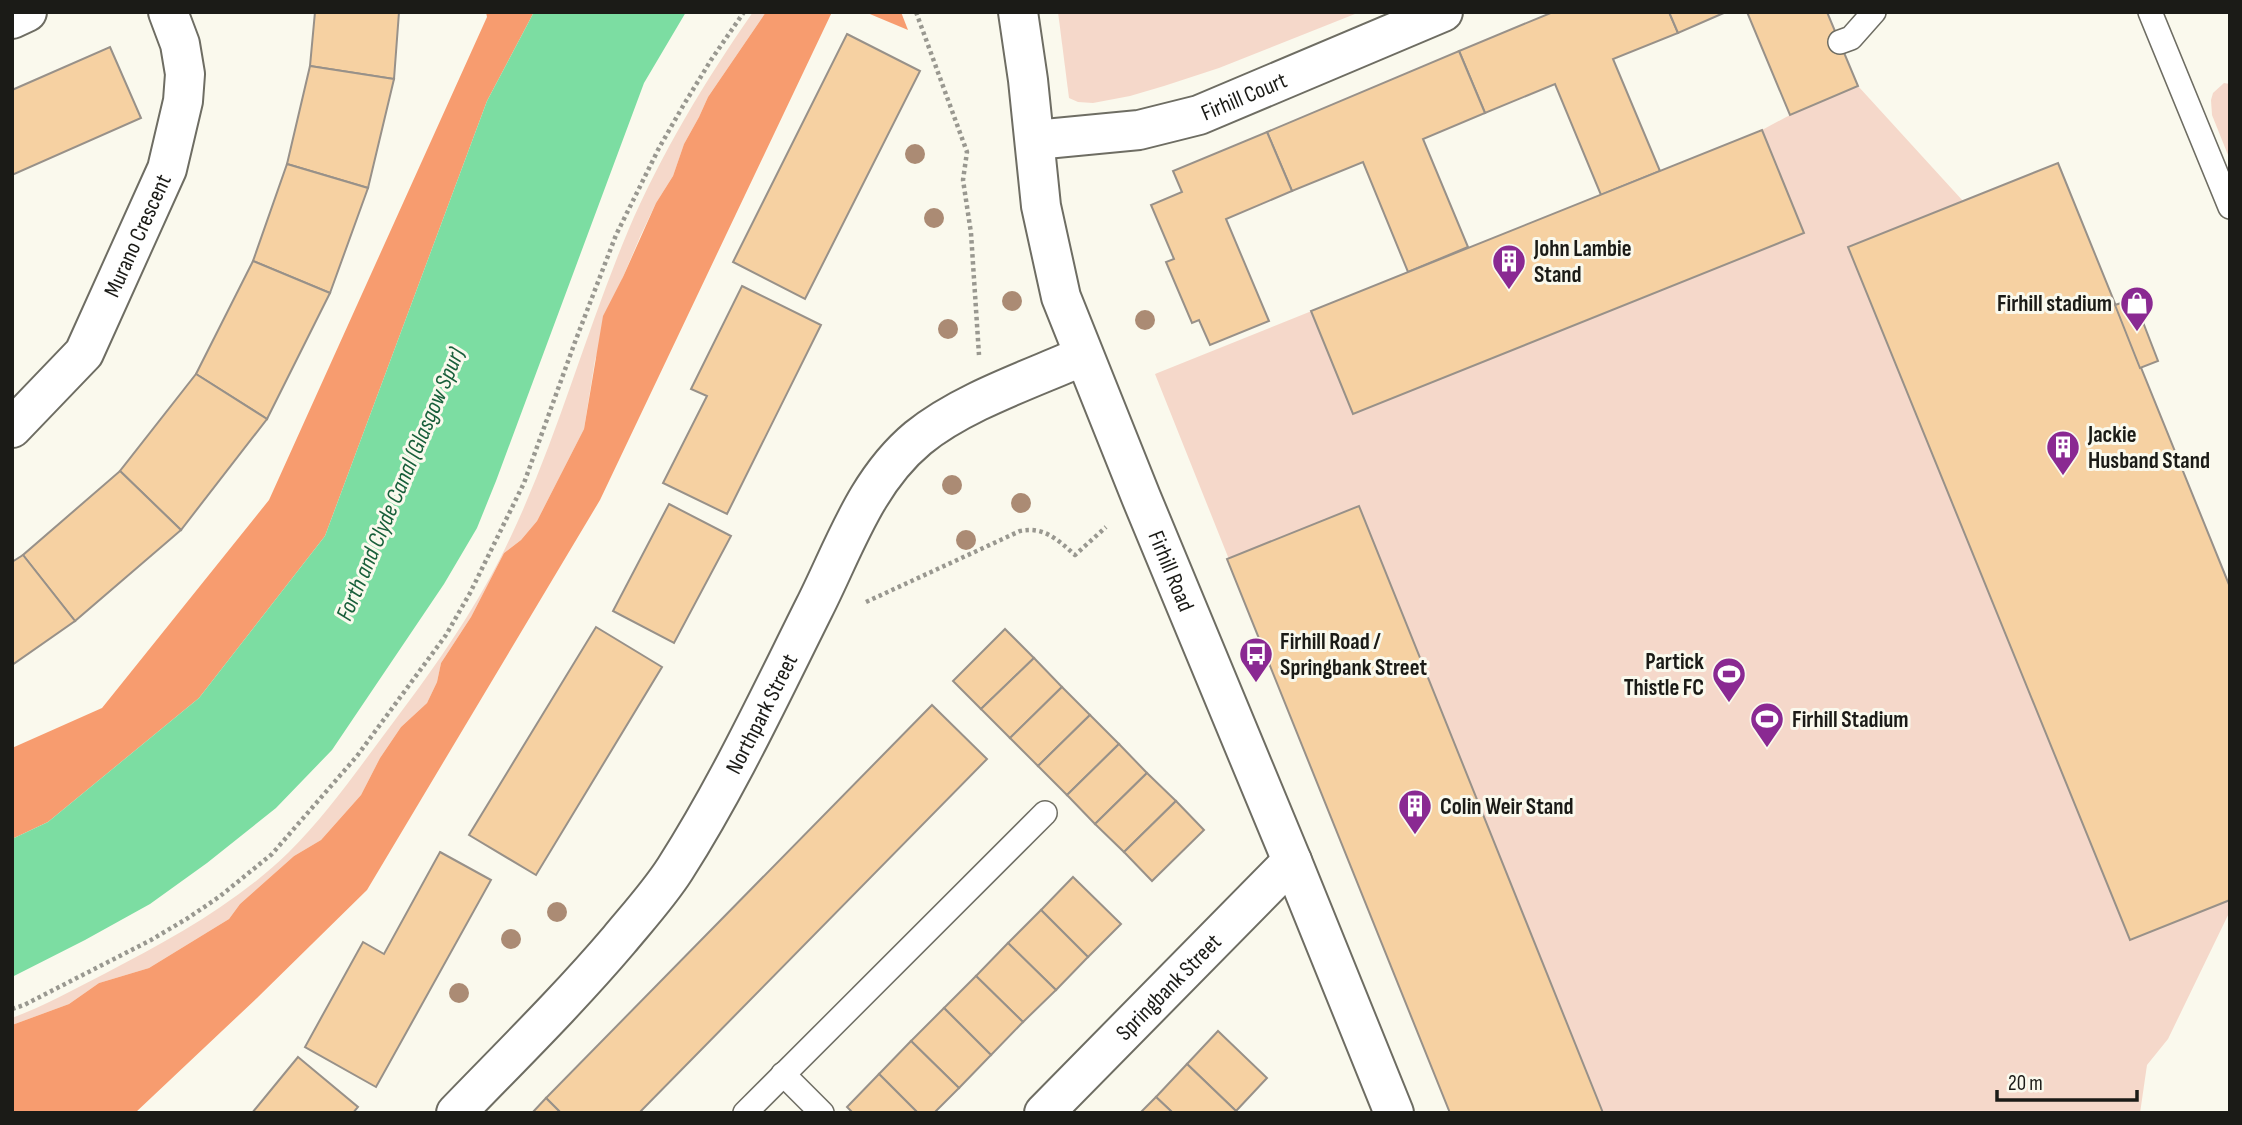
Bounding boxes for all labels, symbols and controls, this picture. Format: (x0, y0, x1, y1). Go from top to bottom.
street label: Firhill Court (1197, 67, 1291, 127)
street label: Murano Crescent (98, 170, 178, 302)
place label: John Lambie Stand (1533, 235, 1632, 289)
building icon: John Lambie Stand (1490, 242, 1528, 291)
shop icon: Firhill stadium (2118, 284, 2156, 333)
place label: Firhill stadium (1997, 290, 2112, 318)
water label: Forth and Clyde Canal (Glasgow Spur) (330, 343, 471, 625)
place label: Jackie Husband Stand (2087, 421, 2210, 475)
building icon: Jackie Husband Stand (2044, 428, 2082, 477)
street label: Firhill Road (1142, 527, 1200, 616)
place label: Firhill Road / Springbank Street (1280, 628, 1427, 682)
bus stop icon: Firhill Road / Springbank Street (1237, 635, 1275, 684)
place label: Partick Thistle FC (1624, 648, 1704, 702)
street label: Northpark Street (720, 649, 804, 779)
sports icon: Partick Thistle FC (1710, 655, 1748, 704)
sports icon: Firhill Stadium (1748, 700, 1786, 749)
place label: Firhill Stadium (1792, 706, 1909, 734)
building icon: Colin Weir Stand (1396, 787, 1434, 836)
place label: Colin Weir Stand (1440, 793, 1573, 821)
street label: Springbank Street (1110, 928, 1227, 1047)
scale bar (1997, 1058, 2137, 1102)
text: 20 m (2008, 1071, 2043, 1096)

